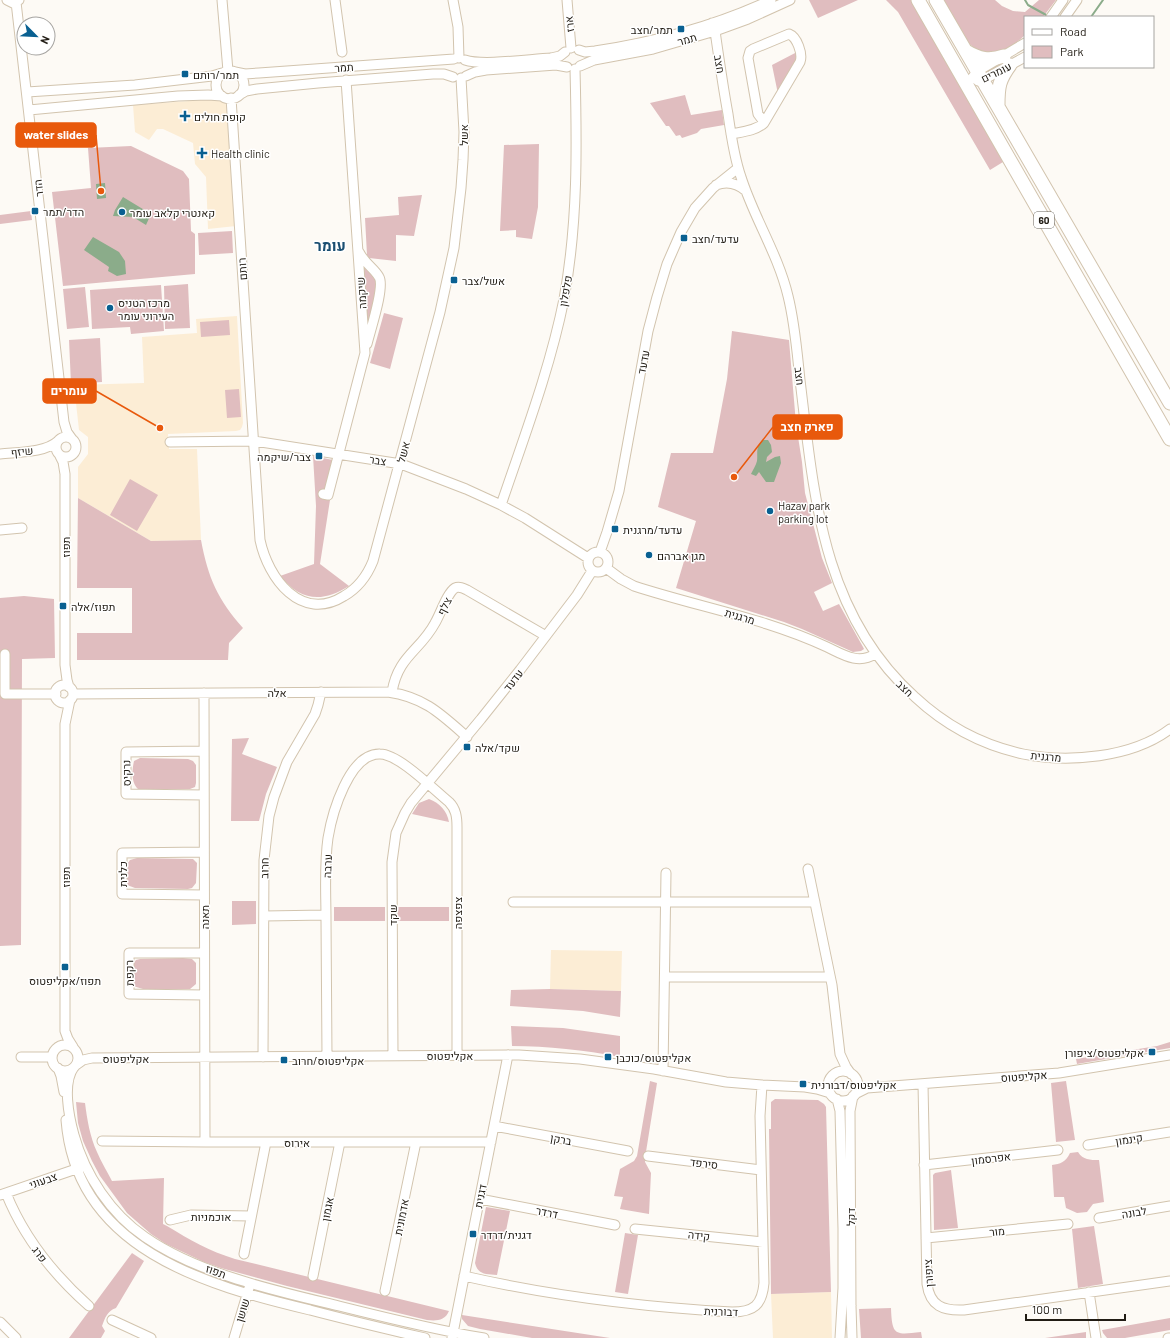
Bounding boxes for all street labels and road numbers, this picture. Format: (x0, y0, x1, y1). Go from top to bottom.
street label: ארז (562, 15, 576, 33)
street label: תמר (676, 30, 698, 48)
street label: חצב (712, 54, 728, 74)
street label: עומרים (979, 59, 1013, 85)
street label: תמר (334, 60, 354, 74)
street label: אשל (457, 124, 470, 146)
street label: הדר (30, 178, 46, 198)
road number: 60 (1034, 212, 1054, 228)
street label: רותם (235, 257, 249, 281)
street label: פלפלון (556, 274, 574, 308)
street label: שיקמה (353, 276, 369, 310)
street label: עדעד (634, 349, 652, 375)
street label: חצב (792, 366, 808, 386)
street label: אשל (394, 440, 412, 464)
street label: שיזף (10, 443, 34, 459)
street label: צבר (368, 452, 388, 468)
street label: תפוז (59, 536, 72, 557)
street label: צלף (434, 595, 454, 617)
street label: מרגנית (723, 606, 757, 626)
street label: עדעד (500, 666, 526, 694)
street label: חצב (894, 677, 916, 699)
street label: אלה (267, 686, 287, 699)
street label: מרגנית (1030, 748, 1062, 764)
street label: נרקיס (119, 760, 133, 786)
street label: ערבה (320, 854, 334, 878)
street label: חרוב (257, 857, 271, 879)
street label: כלנית (116, 861, 129, 887)
street label: תפוז (59, 866, 72, 887)
street label: צפצפה (451, 897, 464, 929)
street label: שקד (386, 904, 399, 926)
street label: תאנה (198, 905, 211, 929)
street label: רקפת (122, 960, 136, 986)
street label: אקליפטוס (427, 1049, 473, 1062)
street label: אקליפטוס (103, 1052, 149, 1065)
street label: אקליפטוס (1000, 1068, 1048, 1084)
street label: קינמון (1114, 1130, 1144, 1148)
street label: ברקן (549, 1131, 573, 1147)
street label: אירוס (284, 1136, 310, 1149)
street label: אפרסמון (970, 1149, 1012, 1167)
street label: סירפד (689, 1155, 719, 1171)
street label: צבעוני (27, 1169, 59, 1191)
street label: דגנית (471, 1183, 489, 1209)
street label: אגמון (318, 1196, 336, 1222)
street label: אדמונית (391, 1198, 411, 1236)
street label: דרדר (535, 1203, 559, 1221)
street label: לבונה (1121, 1204, 1148, 1220)
street label: דקל (844, 1208, 857, 1226)
street label: אוכמניות (191, 1210, 231, 1223)
street label: מור (989, 1224, 1005, 1238)
street label: קידה (687, 1227, 711, 1243)
street label: פרג (30, 1243, 50, 1265)
street label: ציפורן (921, 1259, 935, 1287)
street label: תפוז (204, 1261, 228, 1281)
street label: שושן (232, 1297, 252, 1323)
street label: דבורנית (704, 1304, 739, 1318)

